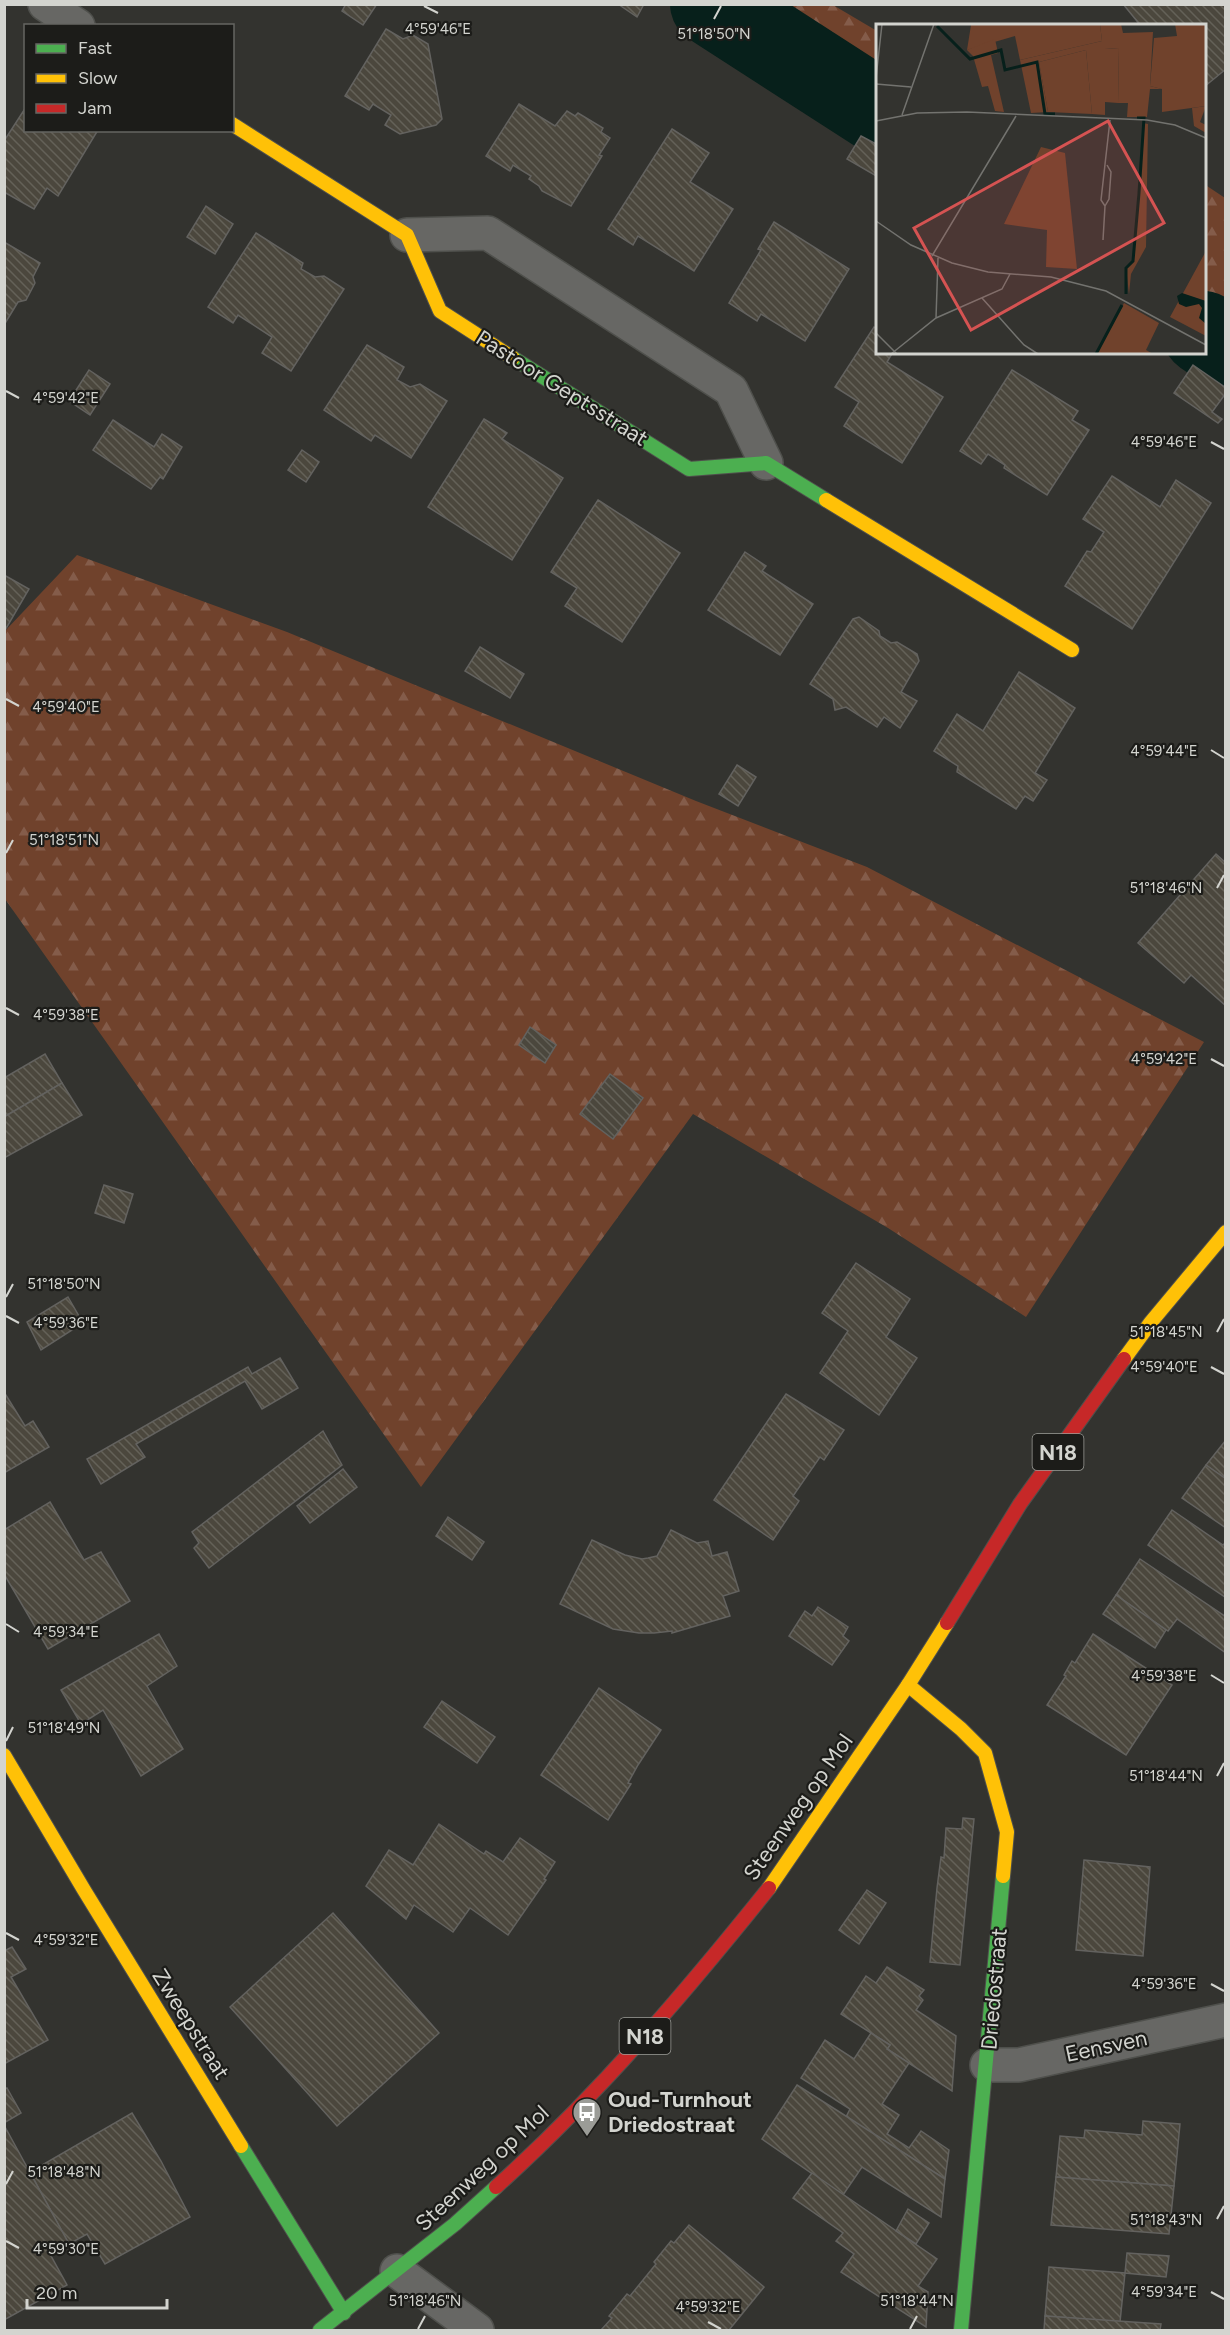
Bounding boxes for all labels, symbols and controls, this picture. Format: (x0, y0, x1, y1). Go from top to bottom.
text: 4°59'46"E (405, 20, 471, 38)
legend (24, 24, 234, 132)
inset map (876, 24, 1206, 354)
text: 51°18'50"N (677, 25, 751, 43)
text: Fast (78, 37, 112, 59)
text: Slow (78, 67, 117, 89)
text: Jam (78, 97, 112, 119)
street label: Pastoor Geptsstraat (471, 324, 653, 452)
text: 4°59'42"E (33, 389, 99, 407)
text: 4°59'46"E (1131, 433, 1197, 451)
text: 4°59'40"E (32, 698, 100, 716)
text: 4°59'44"E (1130, 742, 1198, 760)
text: 51°18'51"N (29, 831, 99, 849)
text: 51°18'46"N (1130, 879, 1202, 897)
text: 4°59'38"E (33, 1006, 99, 1024)
text: 4°59'42"E (1131, 1050, 1197, 1068)
text: 51°18'50"N (27, 1275, 101, 1293)
text: 4°59'36"E (33, 1314, 99, 1332)
text: 51°18'45"N (1129, 1323, 1203, 1341)
text: 4°59'40"E (1130, 1358, 1198, 1376)
road number: N18 (1032, 1434, 1084, 1470)
text: 4°59'34"E (33, 1623, 99, 1641)
text: 4°59'38"E (1131, 1667, 1197, 1685)
text: 51°18'49"N (28, 1719, 100, 1737)
street label: Steenweg op Mol (737, 1729, 859, 1885)
text: 51°18'44"N (1129, 1767, 1203, 1785)
street label: Driedostraat (975, 1927, 1013, 2051)
text: 4°59'32"E (33, 1931, 99, 1949)
street label: Zweepstraat (146, 1964, 236, 2084)
text: 4°59'36"E (1131, 1975, 1197, 1993)
road number: N18 (620, 2018, 670, 2054)
street label: Eensven (1063, 2024, 1149, 2068)
place label: Oud-Turnhout Driedostraat (608, 2086, 752, 2138)
bus stop icon: Oud-Turnhout Driedostraat (571, 2096, 603, 2138)
street label: Steenweg op Mol (410, 2099, 554, 2237)
text: 51°18'48"N (27, 2163, 101, 2181)
text: 51°18'43"N (1130, 2211, 1202, 2229)
text: 4°59'30"E (33, 2240, 99, 2258)
scale bar (27, 2272, 166, 2310)
text: 20 m (36, 2282, 77, 2304)
text: 4°59'34"E (1131, 2283, 1197, 2301)
text: 51°18'46"N (389, 2292, 461, 2310)
text: 51°18'44"N (880, 2292, 954, 2310)
text: 4°59'32"E (675, 2298, 741, 2316)

